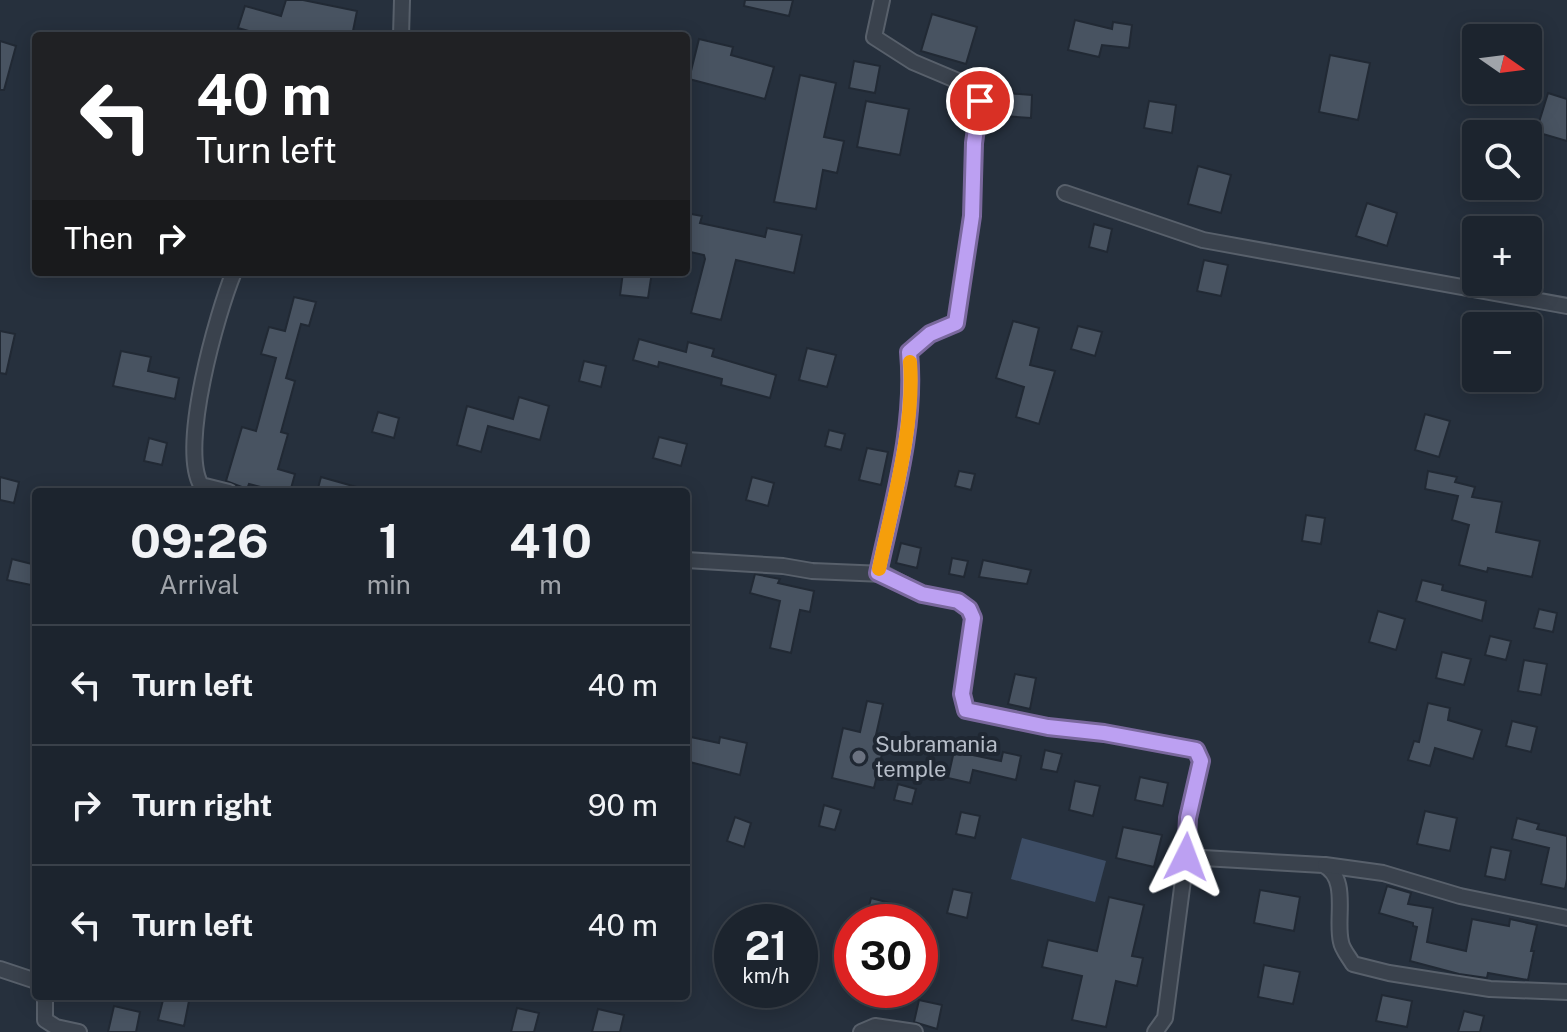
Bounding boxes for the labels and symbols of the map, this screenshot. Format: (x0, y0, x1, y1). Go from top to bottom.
north arrow (1462, 24, 1542, 104)
pin (946, 67, 1014, 135)
place label: Subramania temple (875, 731, 998, 782)
marker: Subramania temple (850, 748, 868, 766)
position arrow (1144, 815, 1228, 899)
speed limit sign: 30 (834, 904, 938, 1008)

